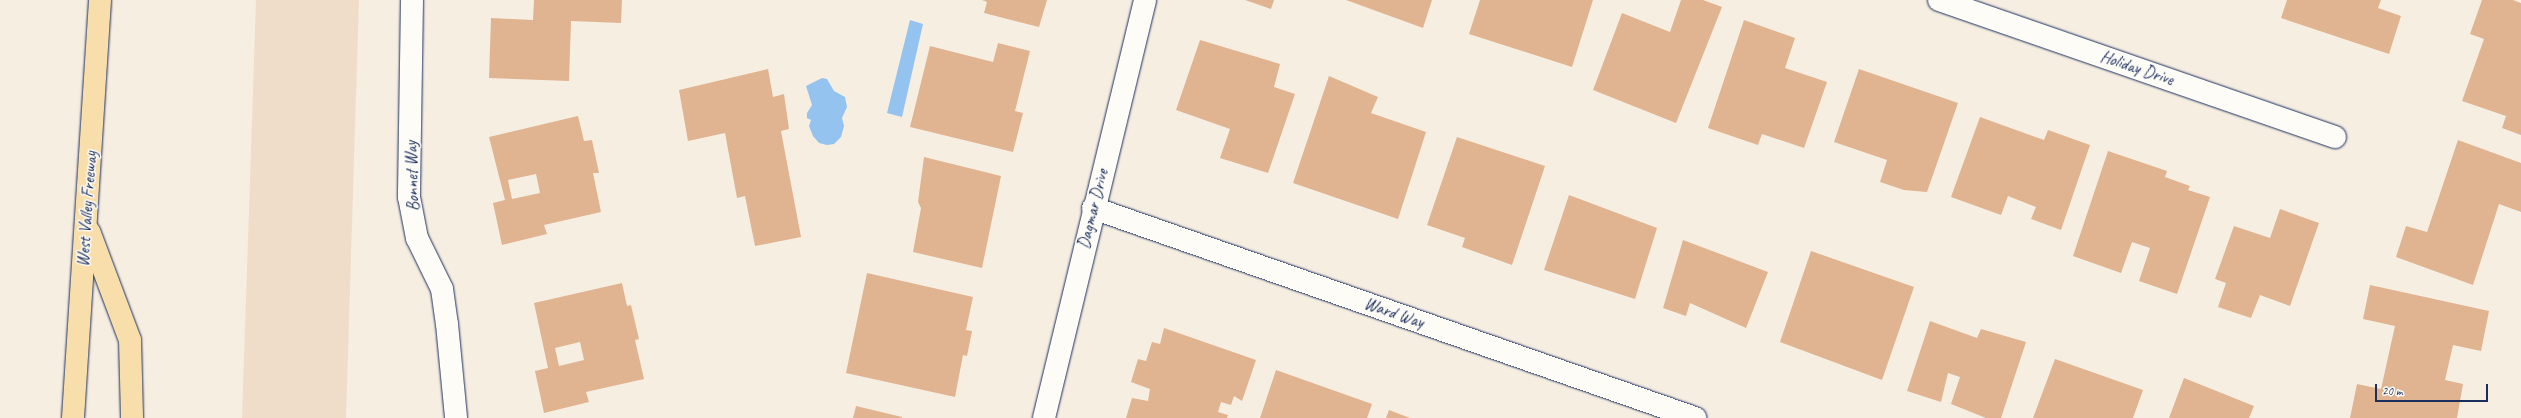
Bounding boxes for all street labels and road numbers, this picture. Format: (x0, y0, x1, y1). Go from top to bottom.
street label: Holiday Drive (2098, 46, 2176, 90)
street label: Bonnet Way (401, 140, 423, 212)
street label: West Valley Freeway (73, 151, 101, 267)
street label: Dagmar Drive (1073, 167, 1113, 251)
street label: Ward Way (1362, 293, 1426, 333)

